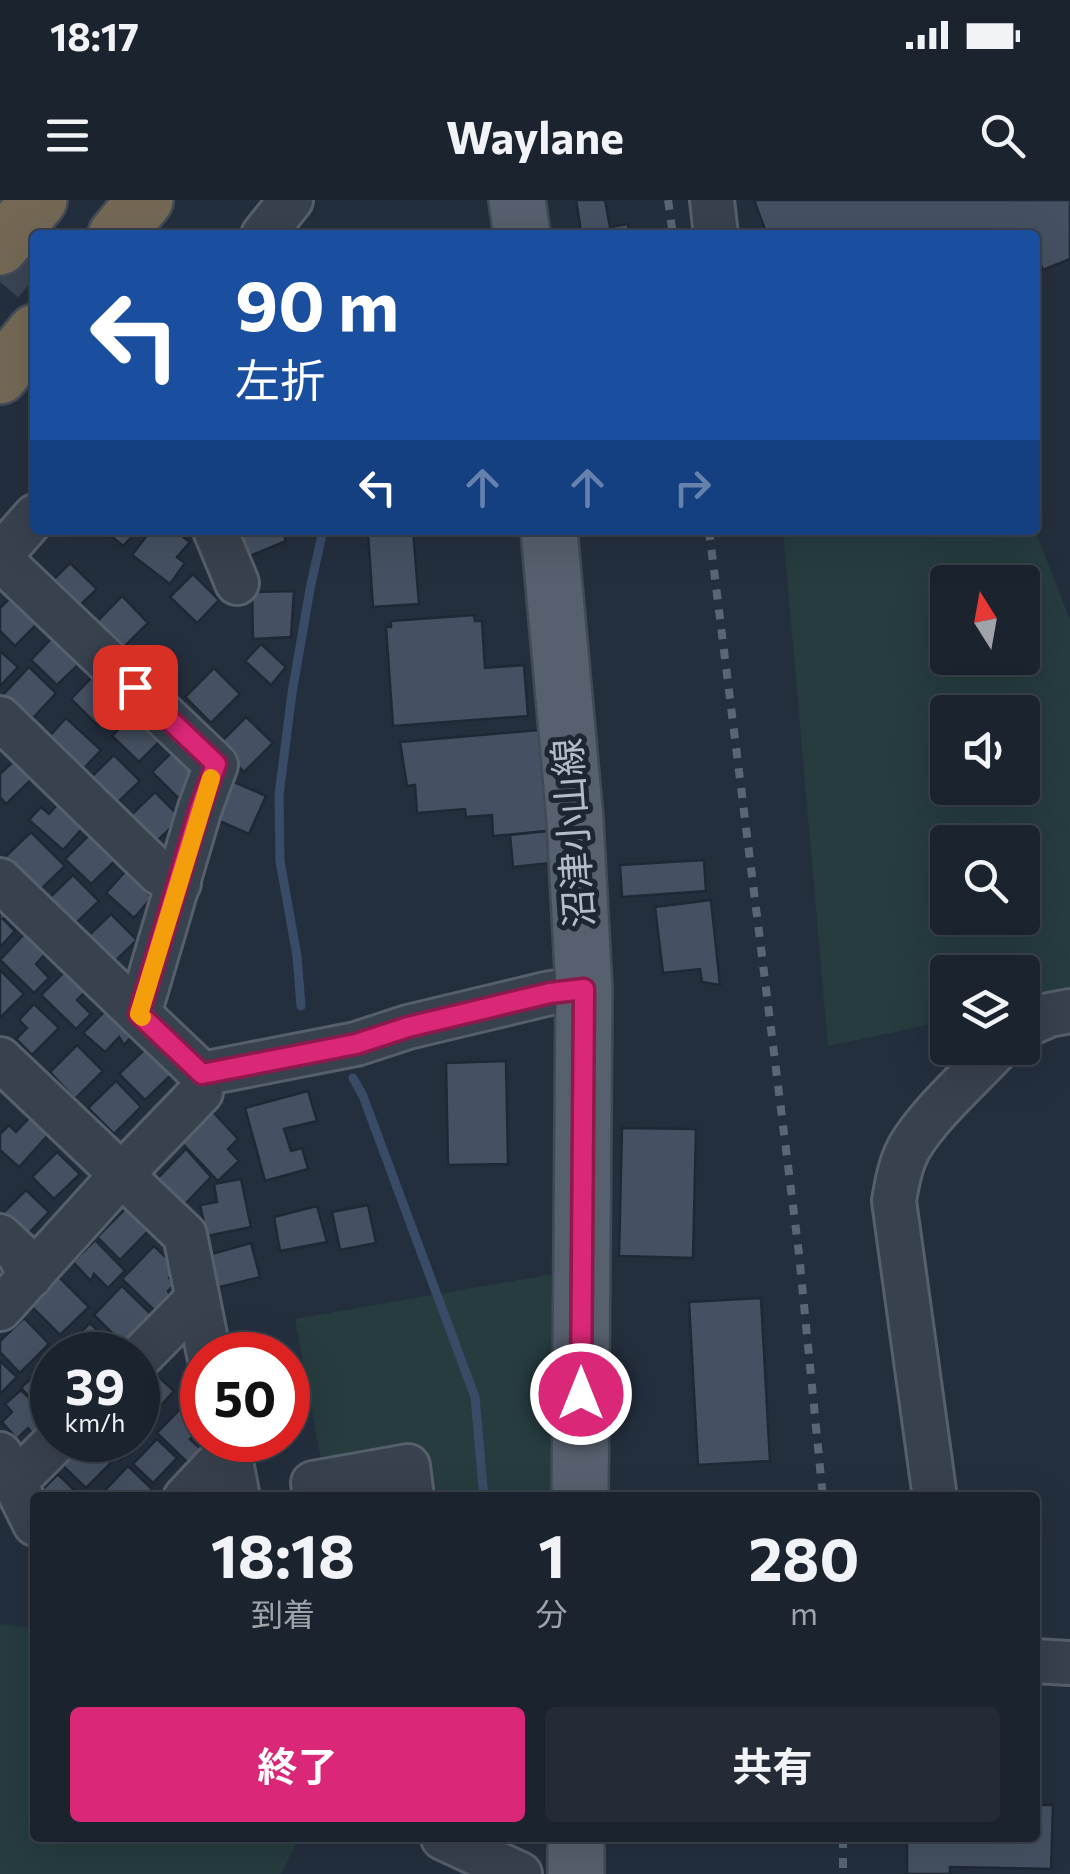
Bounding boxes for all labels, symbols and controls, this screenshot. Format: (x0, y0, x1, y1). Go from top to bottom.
text: 18:17 (50, 12, 139, 59)
icon: menu (40, 108, 95, 163)
text: Waylane (446, 108, 624, 163)
icon: search (975, 108, 1030, 163)
text: 90 m (235, 260, 399, 345)
icon: left (70, 270, 200, 400)
text: 左折 (235, 351, 325, 406)
icon: left (350, 460, 405, 515)
icon: ahead (455, 460, 510, 515)
icon: ahead (560, 460, 615, 515)
icon: right (665, 460, 720, 515)
north arrow (930, 565, 1040, 675)
map controls (930, 565, 1040, 1065)
pin (93, 645, 178, 730)
icon: arrive (108, 660, 163, 715)
button: sound (930, 695, 1040, 805)
street label: 沼津小山線 (541, 737, 602, 930)
button: search (930, 825, 1040, 935)
button: layers (930, 955, 1040, 1065)
speed limit sign: 50 (180, 1332, 310, 1462)
position arrow (529, 1342, 633, 1446)
text: 39 (65, 1354, 125, 1415)
text: km/h (65, 1407, 125, 1437)
text: 18:18 (211, 1517, 355, 1590)
text: 1 (538, 1517, 565, 1590)
text: 280 (749, 1520, 859, 1593)
text: m (790, 1592, 818, 1632)
text: 到着 (251, 1593, 315, 1633)
text: 分 (536, 1593, 568, 1633)
button: 終了 (70, 1707, 525, 1822)
button: 共有 (545, 1707, 1000, 1822)

